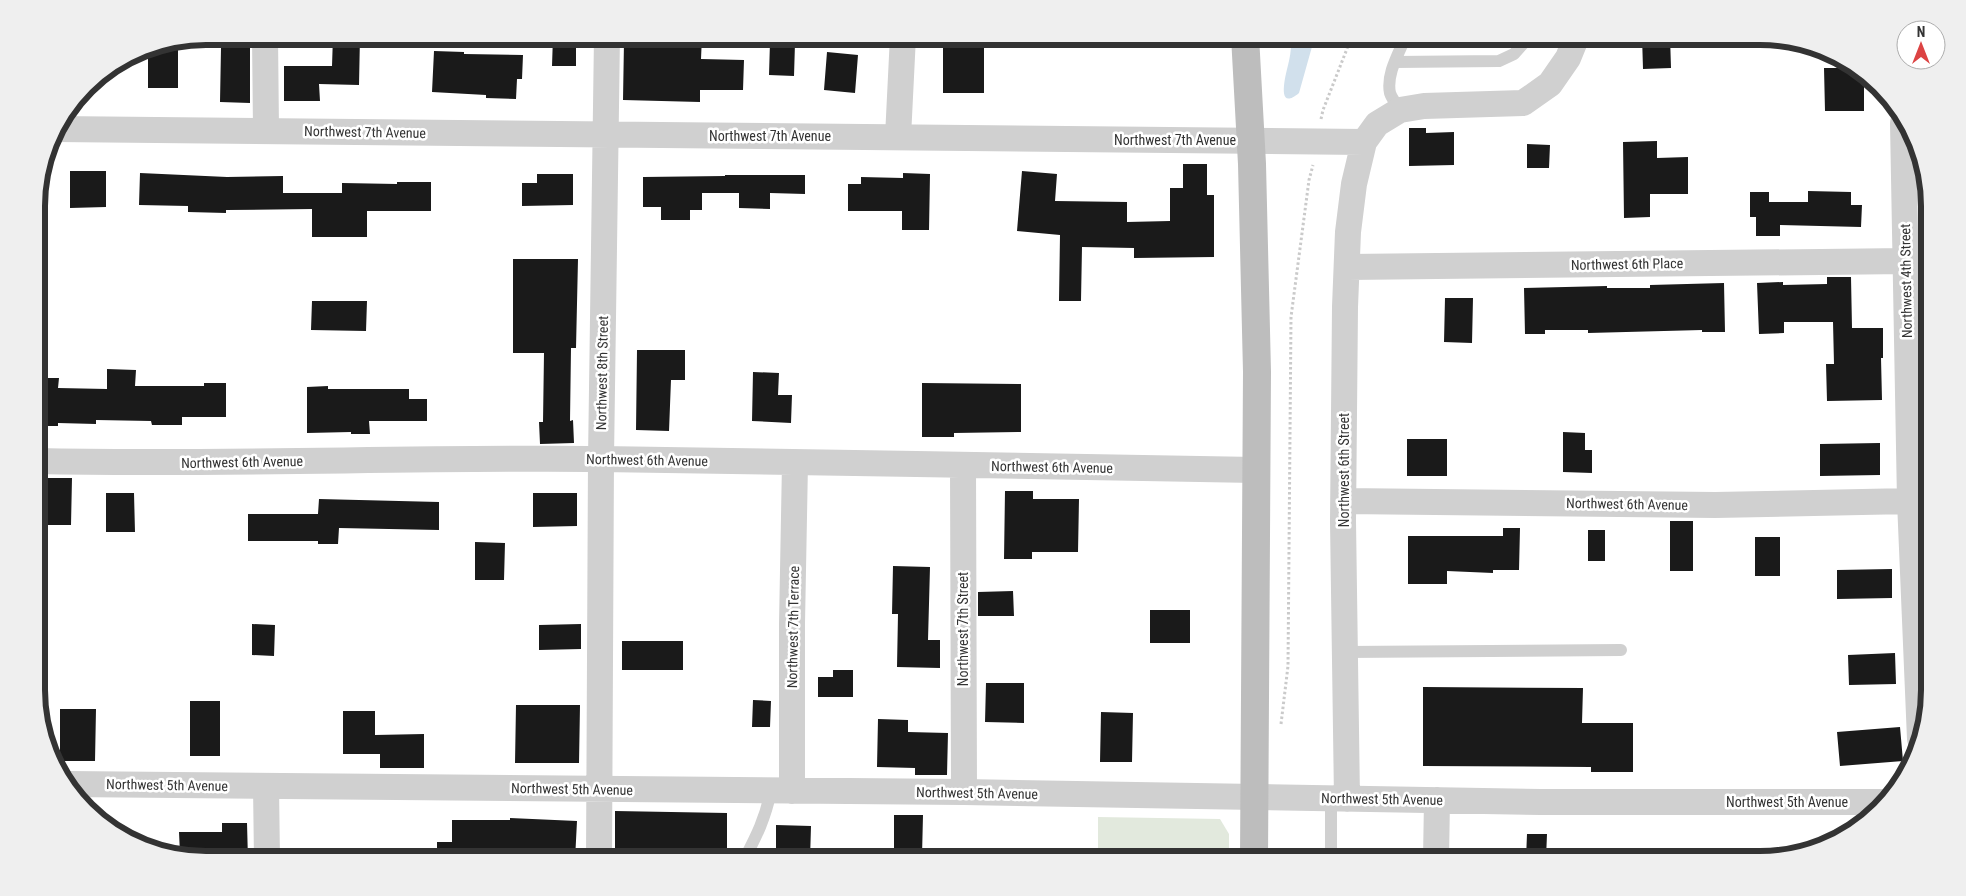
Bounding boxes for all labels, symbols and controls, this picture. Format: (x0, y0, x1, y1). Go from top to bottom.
north arrow (1896, 20, 1946, 70)
text: N (1917, 24, 1925, 40)
street label: Northwest 7th Avenue (304, 123, 427, 141)
street label: Northwest 7th Avenue (709, 128, 831, 144)
street label: Northwest 7th Avenue (1114, 132, 1236, 148)
street label: Northwest 4th Street (1897, 224, 1915, 338)
street label: Northwest 6th Place (1571, 255, 1684, 273)
street label: Northwest 8th Street (593, 316, 611, 430)
street label: Northwest 6th Street (1336, 413, 1352, 527)
street label: Northwest 6th Avenue (586, 451, 709, 469)
street label: Northwest 6th Avenue (181, 453, 304, 471)
street label: Northwest 6th Avenue (991, 458, 1114, 476)
street label: Northwest 6th Avenue (1566, 495, 1689, 513)
street label: Northwest 7th Terrace (784, 565, 802, 688)
street label: Northwest 7th Street (955, 572, 971, 686)
street label: Northwest 5th Avenue (106, 776, 229, 794)
street label: Northwest 5th Avenue (511, 780, 634, 798)
street label: Northwest 5th Avenue (916, 784, 1039, 802)
street label: Northwest 5th Avenue (1321, 790, 1444, 808)
street label: Northwest 5th Avenue (1726, 794, 1848, 810)

